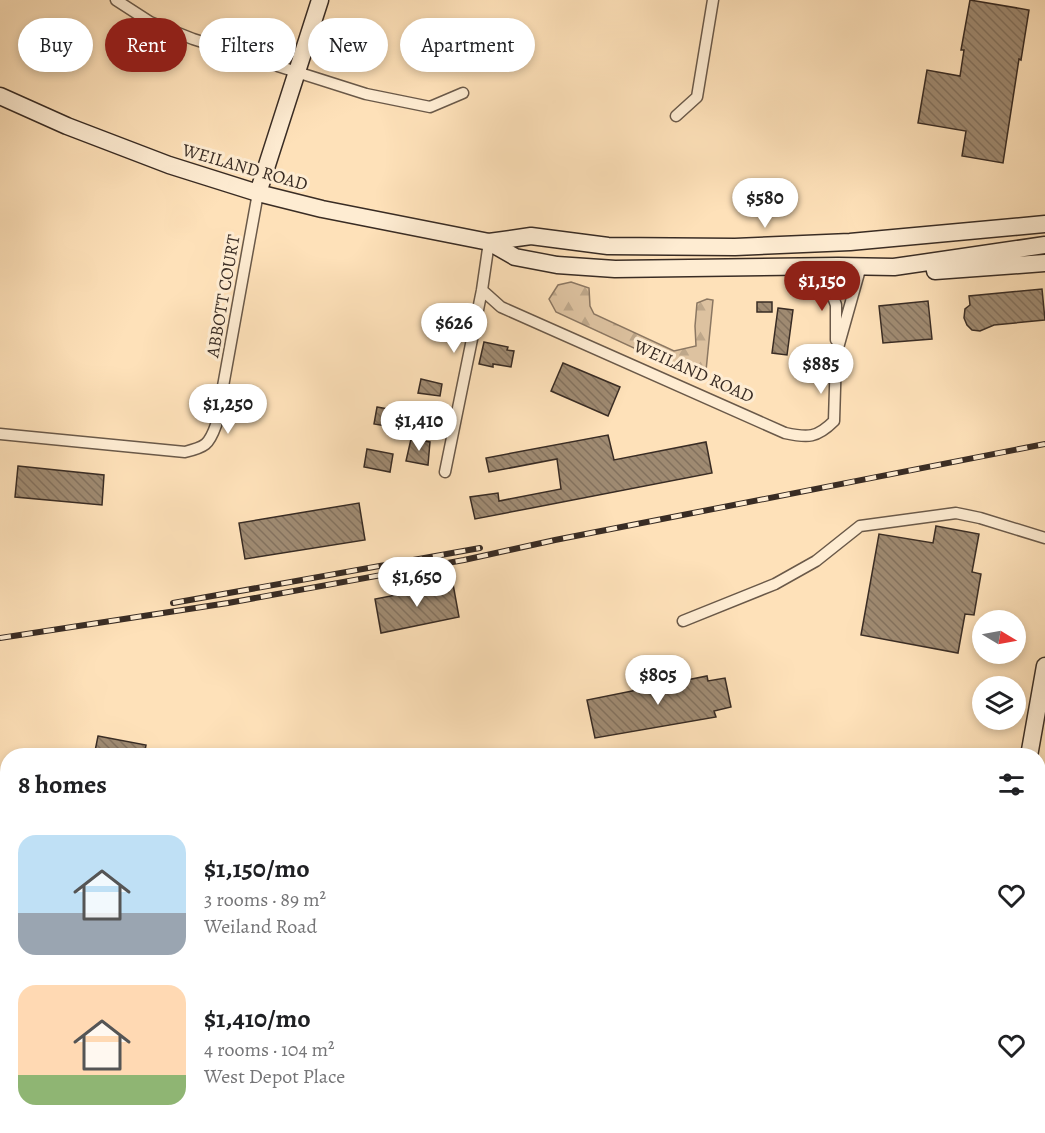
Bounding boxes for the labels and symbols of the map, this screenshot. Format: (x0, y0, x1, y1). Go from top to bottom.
street label: WEILAND ROAD (179, 137, 311, 196)
pin: $580 (729, 178, 801, 229)
street label: ABBOTT COURT (200, 233, 246, 360)
pin: $1,150 (773, 261, 871, 312)
pin: $626 (418, 303, 490, 354)
street label: WEILAND ROAD (629, 333, 758, 408)
pin: $885 (785, 344, 857, 395)
pin: $1,250 (179, 384, 277, 435)
pin: $1,410 (370, 401, 468, 452)
pin: $1,650 (368, 557, 466, 608)
north arrow (972, 610, 1026, 664)
pin: $805 (622, 655, 694, 706)

